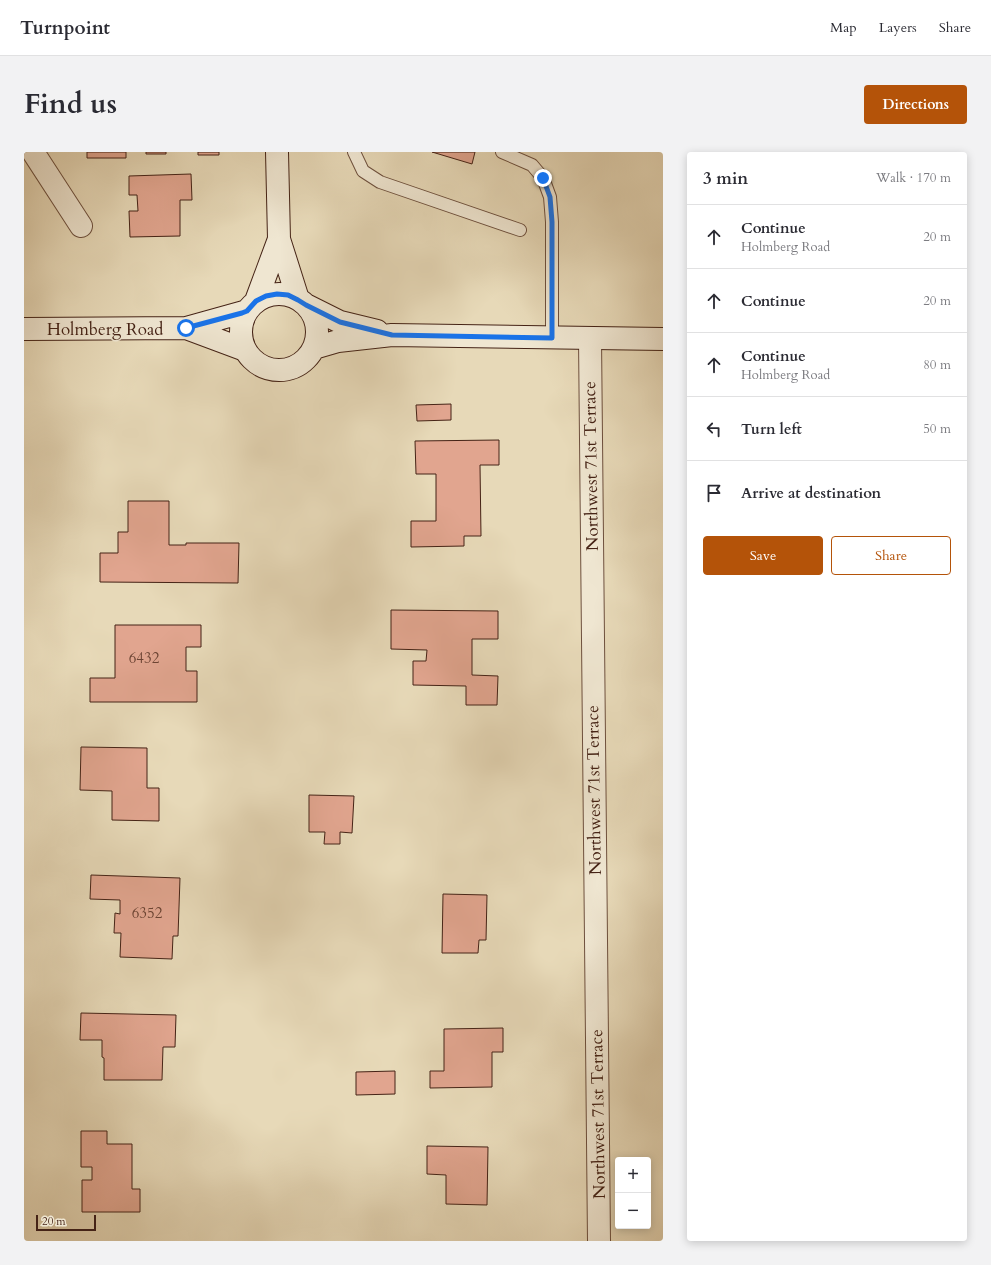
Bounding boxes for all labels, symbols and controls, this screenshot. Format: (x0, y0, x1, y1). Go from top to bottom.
text: Turnpoint (20, 15, 110, 41)
text: Map (830, 18, 857, 37)
text: Layers (879, 18, 917, 37)
text: Share (939, 18, 971, 37)
text: Find us (24, 85, 117, 123)
button: Directions (864, 85, 967, 124)
text: 3 min (703, 167, 748, 190)
route end (534, 169, 552, 187)
text: Walk · 170 m (876, 169, 951, 187)
text: Continue (741, 218, 806, 238)
icon: ahead (703, 226, 725, 248)
text: 20 m (923, 228, 951, 246)
text: Holmberg Road (741, 238, 830, 256)
icon: ahead (703, 290, 725, 312)
text: Continue (741, 291, 806, 311)
text: 20 m (923, 292, 951, 310)
street label: Holmberg Road (47, 318, 163, 341)
route start (177, 319, 195, 337)
text: Continue (741, 346, 806, 366)
icon: ahead (703, 354, 725, 376)
text: 80 m (923, 356, 951, 374)
text: Holmberg Road (741, 366, 830, 384)
street label: Northwest 71st Terrace (578, 381, 604, 551)
icon: left (703, 418, 725, 440)
text: Turn left (741, 419, 802, 439)
text: 50 m (923, 420, 951, 438)
icon: arrive (703, 482, 725, 504)
text: Arrive at destination (741, 483, 881, 503)
button: Save (703, 536, 823, 575)
button: Share (831, 536, 951, 575)
house number: 6432 (129, 648, 160, 668)
street label: Northwest 71st Terrace (581, 705, 607, 875)
house number: 6352 (132, 903, 163, 923)
street label: Northwest 71st Terrace (585, 1029, 611, 1199)
map controls (615, 1157, 651, 1229)
button: + (615, 1157, 651, 1193)
button: − (615, 1193, 651, 1229)
scale bar (36, 1213, 96, 1232)
text: 20 m (42, 1214, 66, 1229)

